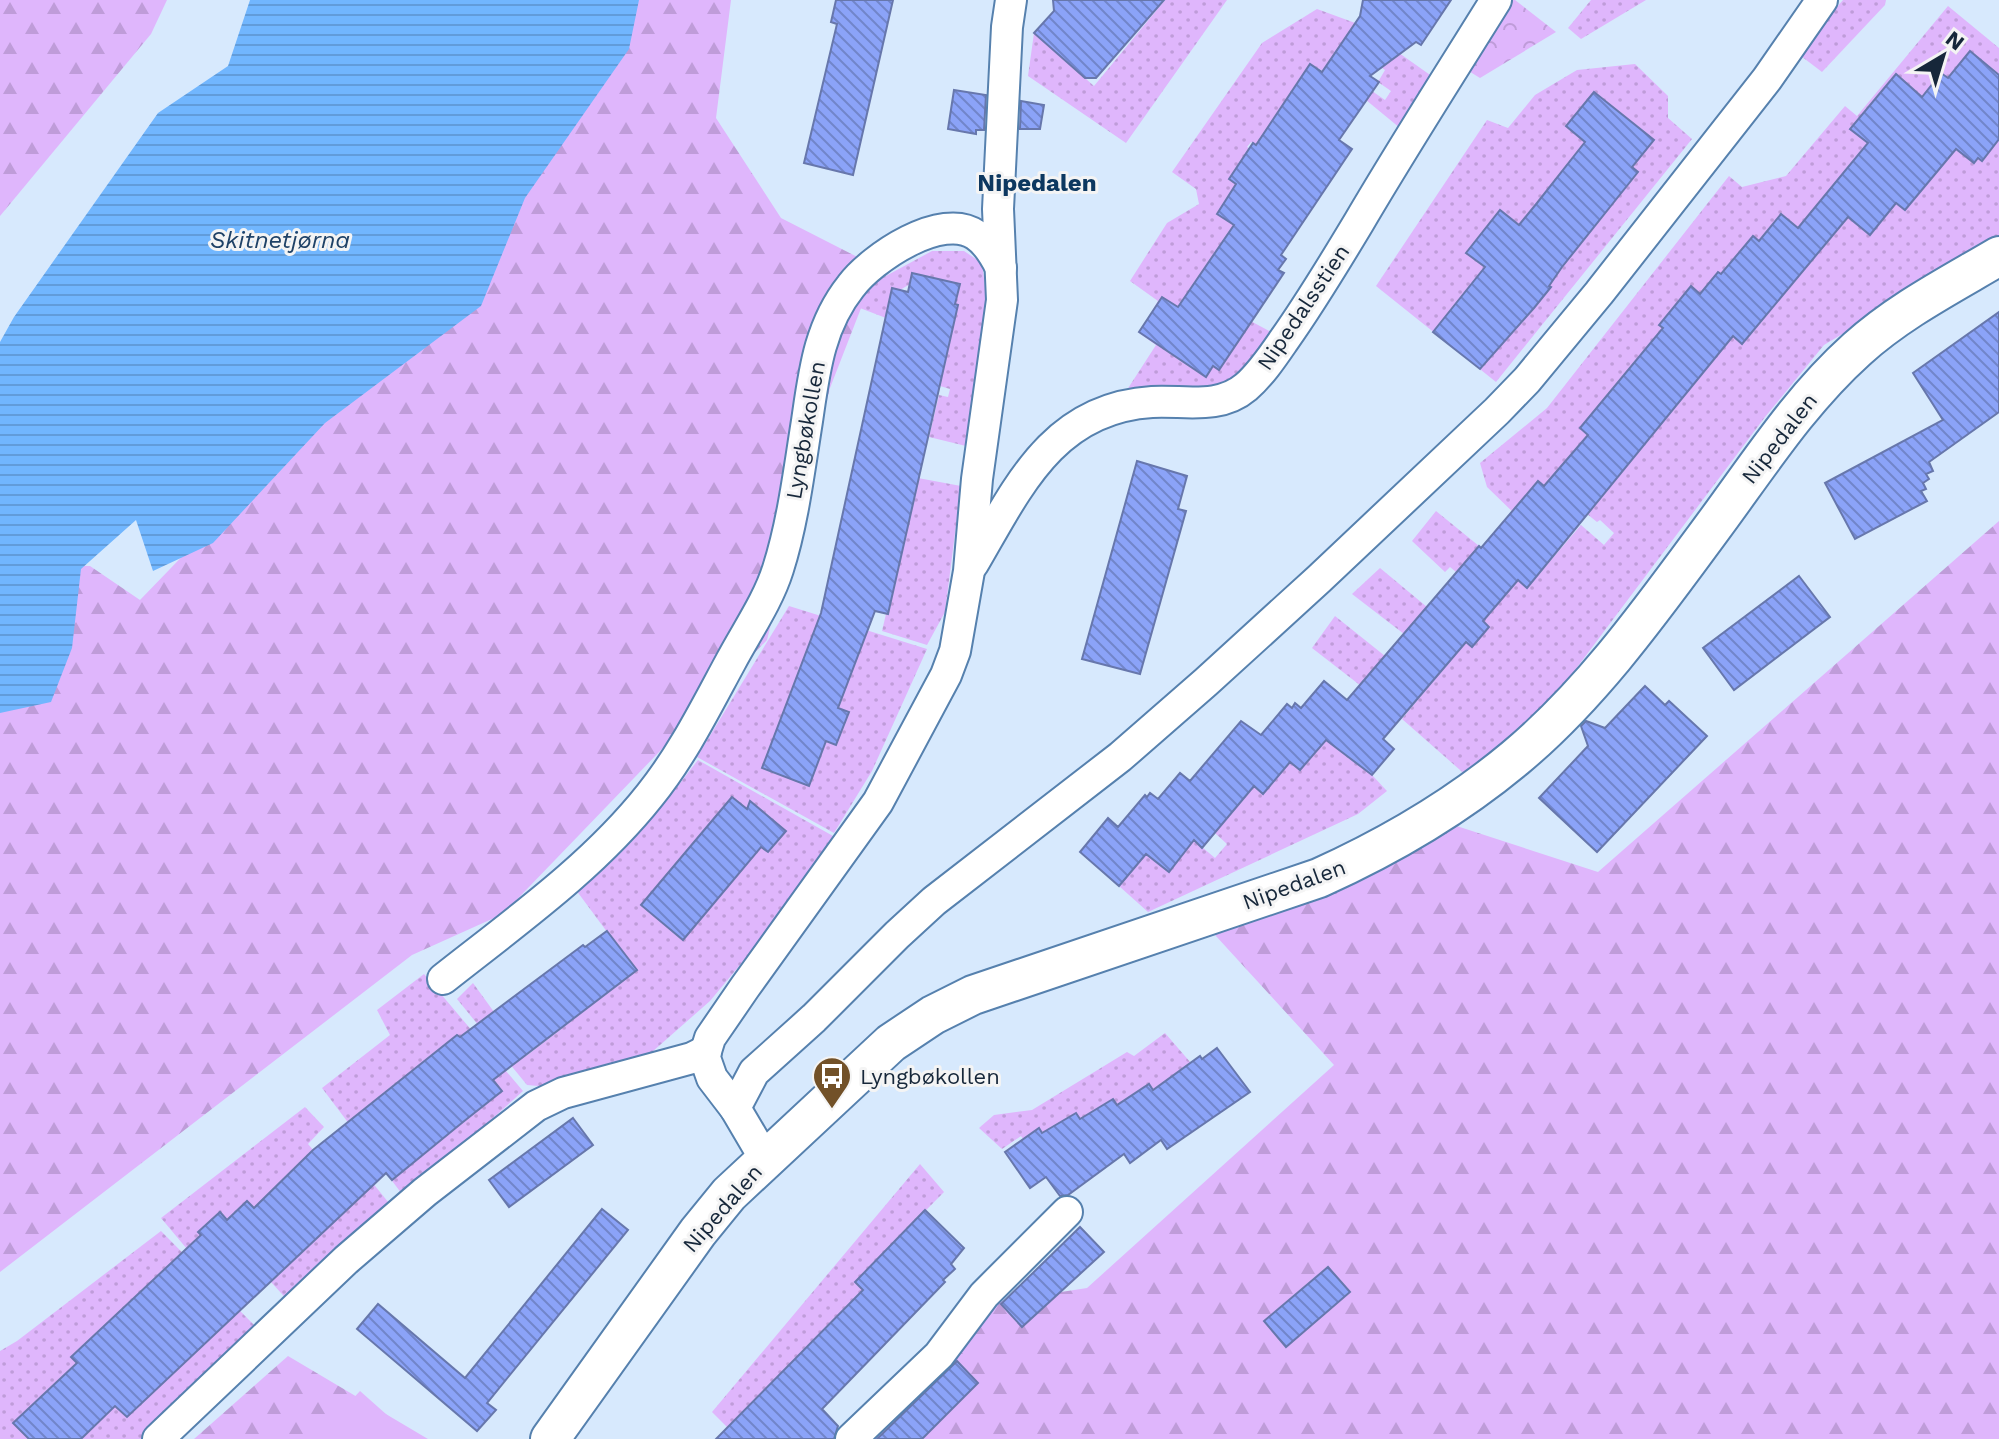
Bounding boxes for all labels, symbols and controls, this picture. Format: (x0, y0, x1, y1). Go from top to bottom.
north arrow (1903, 16, 1983, 96)
text: N (1941, 26, 1969, 56)
district label: Nipedalen (977, 169, 1097, 197)
water label: Skitnetjørna (210, 226, 350, 254)
street label: Nipedalsstien (1252, 240, 1355, 375)
street label: Lyngbøkollen (781, 359, 830, 501)
street label: Nipedalen (1736, 388, 1822, 488)
street label: Nipedalen (1239, 854, 1349, 915)
bus stop icon: Lyngbøkollen (811, 1055, 853, 1110)
place label: Lyngbøkollen (860, 1064, 1000, 1089)
street label: Nipedalen (678, 1159, 767, 1257)

